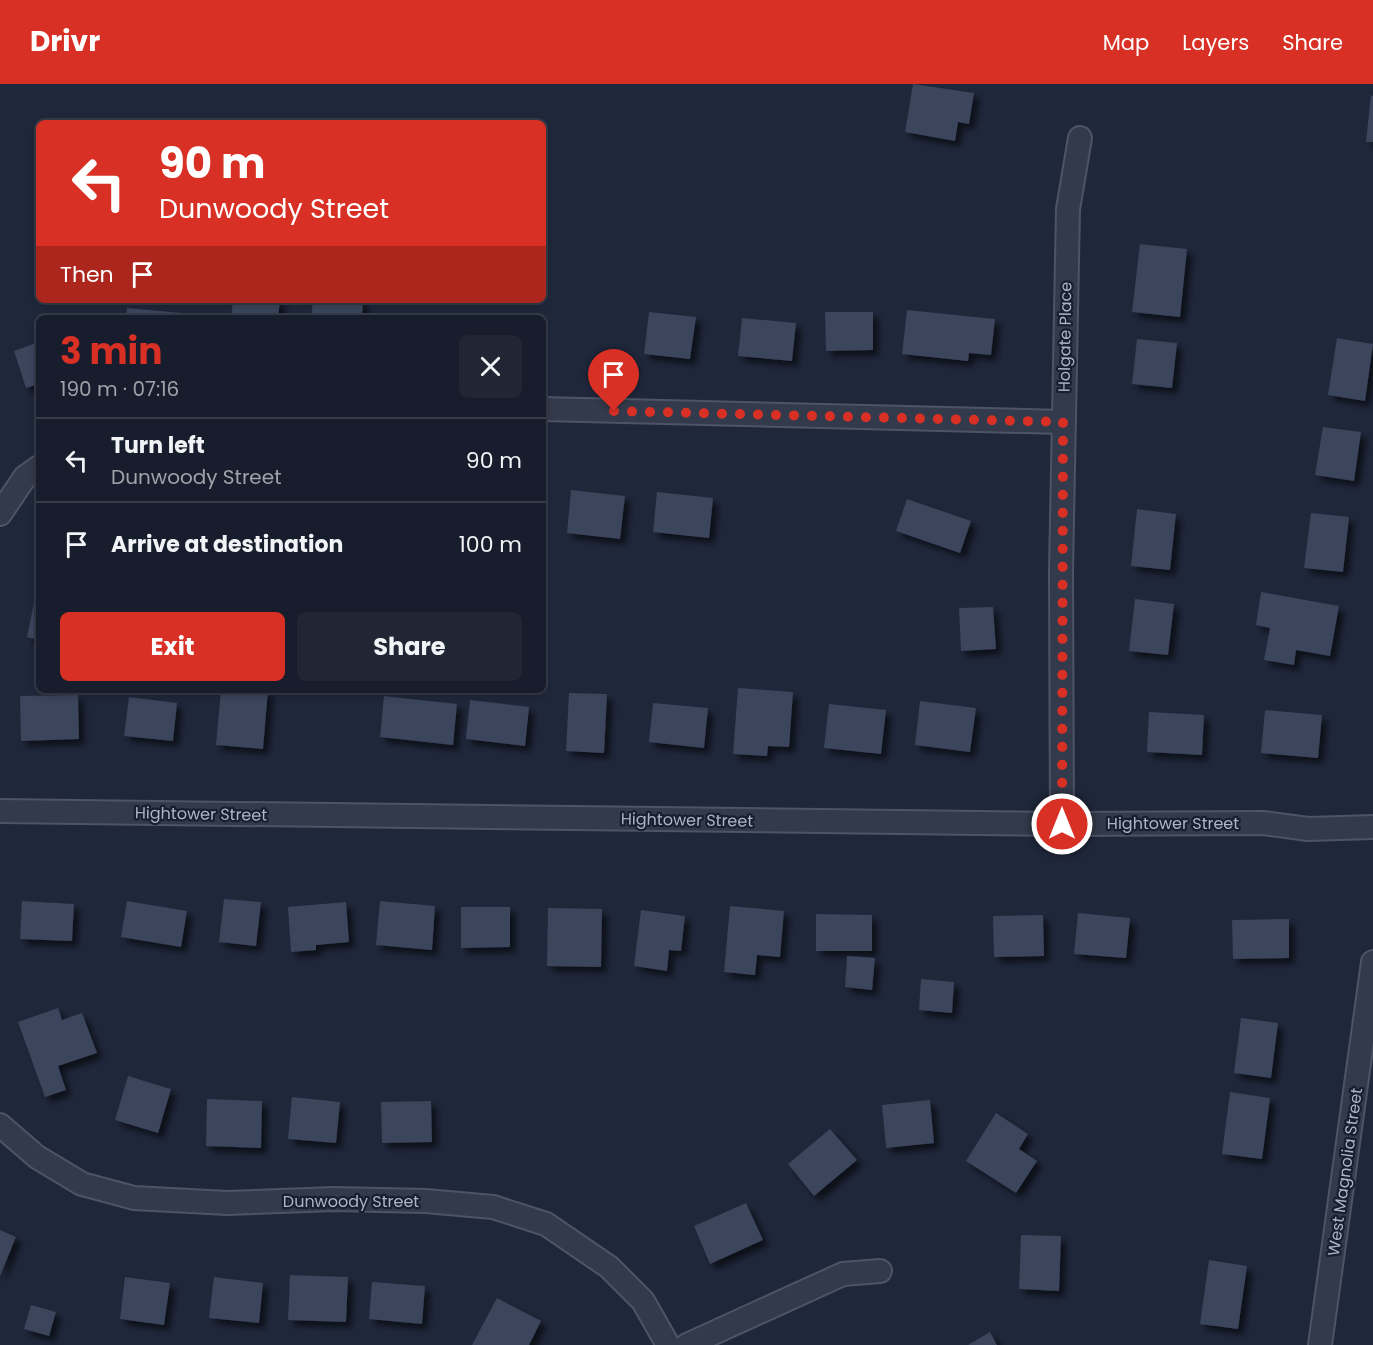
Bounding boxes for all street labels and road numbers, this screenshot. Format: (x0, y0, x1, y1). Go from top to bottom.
street label: Holgate Place (1053, 281, 1077, 392)
street label: Hightower Street (135, 801, 267, 827)
street label: Hightower Street (621, 807, 753, 833)
street label: Hightower Street (1107, 812, 1239, 835)
street label: West Magnolia Street (1322, 1086, 1368, 1258)
street label: Dunwoody Street (283, 1190, 419, 1213)

